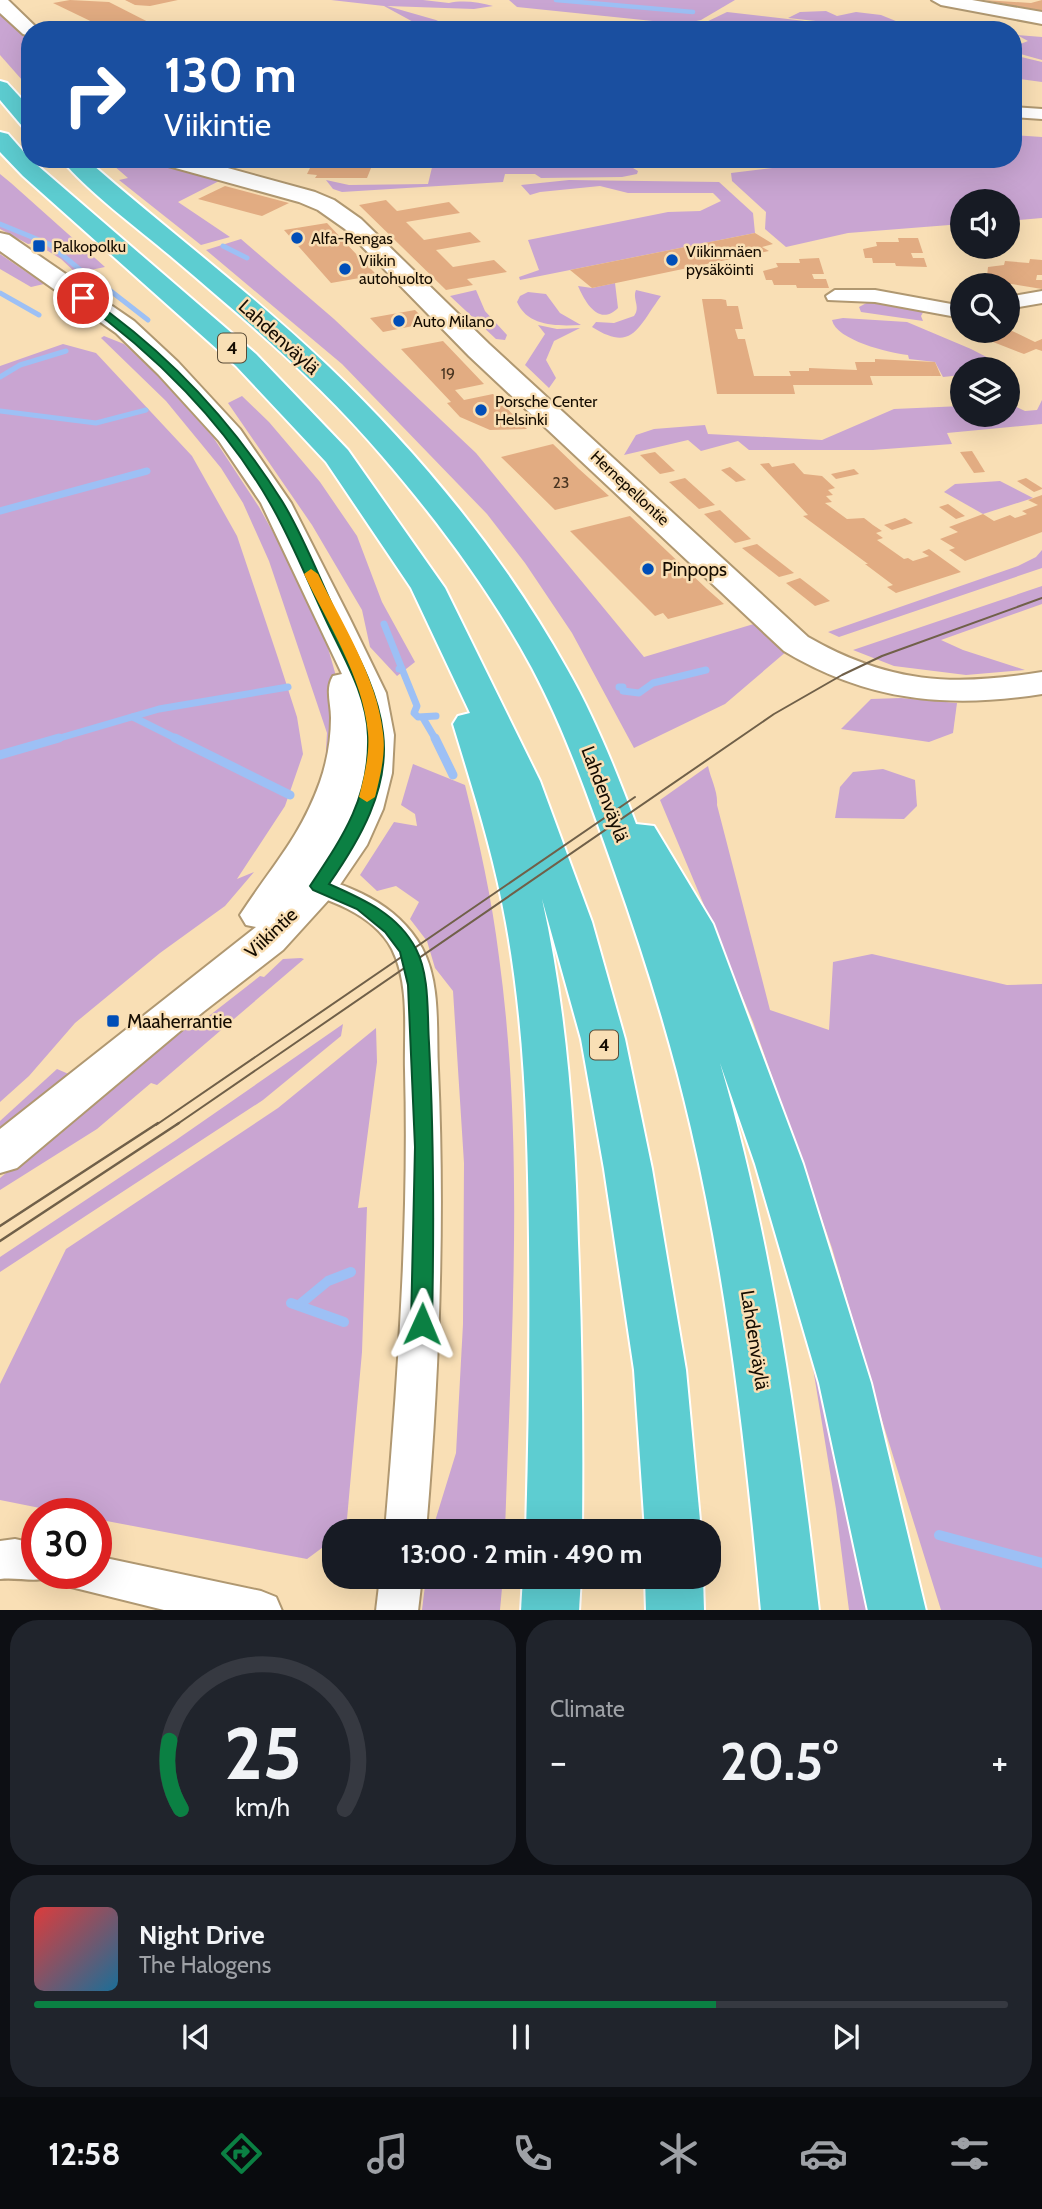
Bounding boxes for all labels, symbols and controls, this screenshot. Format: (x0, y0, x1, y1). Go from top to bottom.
text: 130 m (164, 45, 297, 104)
icon: right (49, 49, 140, 140)
text: Viikintie (164, 105, 271, 144)
map controls (950, 189, 1020, 427)
button: sound (950, 189, 1020, 259)
place label: Alfa-Rengas (311, 229, 393, 248)
marker: Alfa-Rengas (289, 230, 305, 246)
place label: Palkopolku (53, 237, 126, 256)
marker: Palkopolku (31, 238, 47, 254)
place label: Viikinmäen pysäköinti (686, 242, 762, 279)
place label: Viikin autohuolto (359, 251, 433, 288)
marker: Viikinmäen pysäköinti (664, 252, 680, 268)
marker: Viikin autohuolto (337, 261, 353, 277)
pin (53, 268, 113, 328)
button: search (950, 273, 1020, 343)
icon: arrive (64, 279, 102, 317)
street label: Lahdenväylä (234, 295, 324, 379)
place label: Auto Milano (413, 312, 494, 331)
marker: Auto Milano (391, 313, 407, 329)
road number: 4 (218, 334, 246, 362)
button: layers (950, 357, 1020, 427)
house number: 19 (441, 364, 455, 383)
place label: Porsche Center Helsinki (495, 392, 598, 429)
marker: Porsche Center Helsinki (473, 402, 489, 418)
street label: Hernepellontie (587, 447, 673, 529)
house number: 23 (552, 473, 570, 492)
place label: Pinpops (662, 558, 727, 581)
marker: Pinpops (640, 561, 656, 577)
street label: Lahdenväylä (576, 743, 634, 845)
street label: Viikintie (240, 903, 302, 963)
place label: Maaherrantie (127, 1010, 232, 1033)
marker: Maaherrantie (105, 1013, 121, 1029)
road number: 4 (590, 1030, 618, 1060)
position arrow (385, 1287, 459, 1361)
street label: Lahdenväylä (736, 1288, 774, 1392)
speed limit sign: 30 (21, 1498, 112, 1589)
text: 13:00 · 2 min · 490 m (401, 1538, 642, 1570)
text: Climate (550, 1695, 625, 1723)
text: 25 (224, 1709, 302, 1797)
text: 20.5° (720, 1730, 838, 1793)
text: − (550, 1738, 567, 1785)
text: + (991, 1738, 1008, 1785)
text: km/h (236, 1791, 290, 1821)
text: Night Drive (139, 1919, 265, 1951)
text: The Halogens (139, 1951, 271, 1979)
icon: previous (177, 2018, 215, 2056)
icon: pause (502, 2018, 540, 2056)
icon: next (827, 2018, 865, 2056)
icon: directions (217, 2129, 266, 2178)
icon: music (363, 2129, 412, 2178)
icon: phone (508, 2129, 557, 2178)
icon: climate (654, 2129, 703, 2178)
icon: car (799, 2129, 848, 2178)
icon: filters (945, 2129, 994, 2178)
text: 12:58 (48, 2134, 121, 2173)

